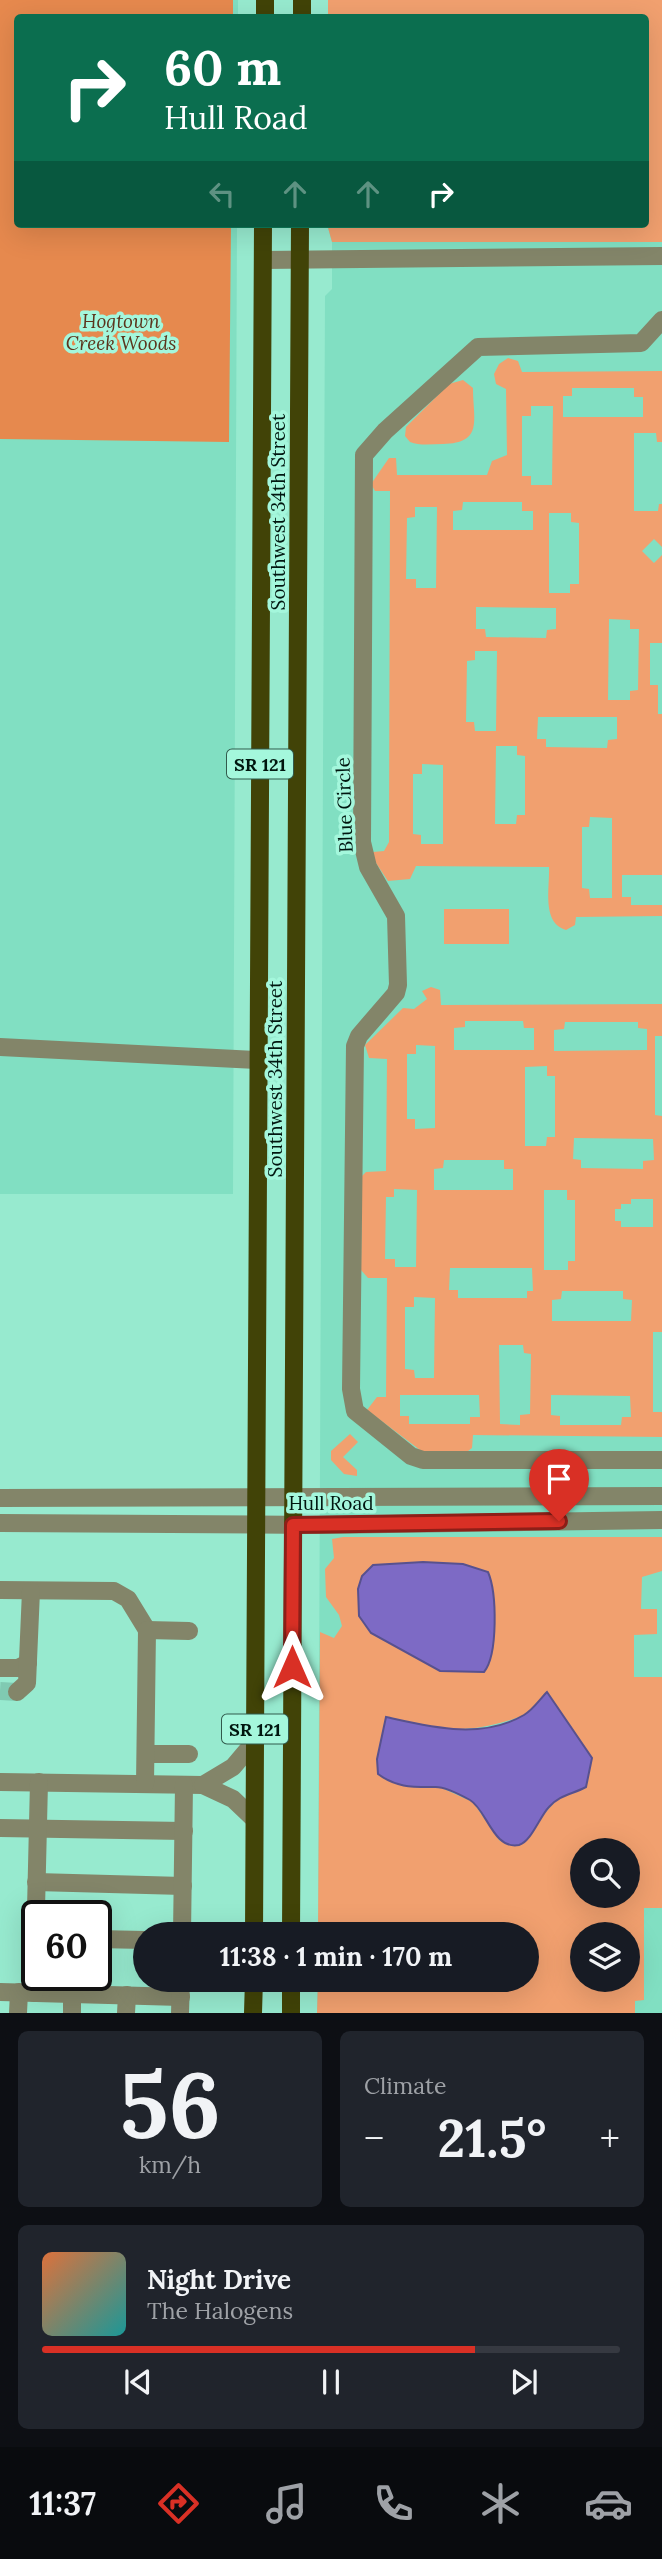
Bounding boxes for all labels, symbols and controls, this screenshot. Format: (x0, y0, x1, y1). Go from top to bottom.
text: 60 m (164, 36, 281, 98)
icon: right (49, 42, 140, 133)
text: Hull Road (164, 97, 308, 138)
icon: left (203, 175, 241, 213)
icon: ahead (276, 175, 314, 213)
icon: ahead (349, 175, 387, 213)
icon: right (422, 175, 460, 213)
park label: Hogtown Creek Woods (66, 309, 176, 355)
street label: Southwest 34th Street (266, 413, 290, 610)
road number: SR 121 (227, 750, 293, 778)
street label: Blue Circle (330, 757, 358, 853)
street label: Southwest 34th Street (263, 980, 287, 1177)
pin (529, 1449, 589, 1521)
icon: arrive (540, 1460, 578, 1498)
street label: Hull Road (288, 1491, 374, 1515)
position arrow (255, 1630, 329, 1704)
road number: SR 121 (222, 1714, 288, 1744)
map controls (570, 1838, 640, 1992)
button: search (570, 1838, 640, 1908)
speed limit sign: 60 (21, 1900, 112, 1991)
button: layers (570, 1922, 640, 1992)
text: 11:38 · 1 min · 170 m (220, 1940, 452, 1973)
text: 56 (119, 2046, 221, 2163)
text: Climate (364, 2071, 446, 2100)
text: 21.5° (438, 2105, 546, 2171)
text: − (364, 2114, 384, 2162)
text: + (600, 2114, 620, 2162)
text: km/h (139, 2150, 201, 2179)
text: Night Drive (147, 2263, 291, 2296)
text: The Halogens (147, 2296, 293, 2325)
icon: previous (119, 2363, 157, 2401)
icon: pause (312, 2363, 350, 2401)
icon: next (505, 2363, 543, 2401)
icon: directions (154, 2479, 203, 2528)
icon: music (262, 2479, 311, 2528)
icon: phone (369, 2479, 418, 2528)
icon: climate (476, 2479, 525, 2528)
icon: car (584, 2479, 633, 2528)
text: 11:37 (29, 2483, 96, 2524)

